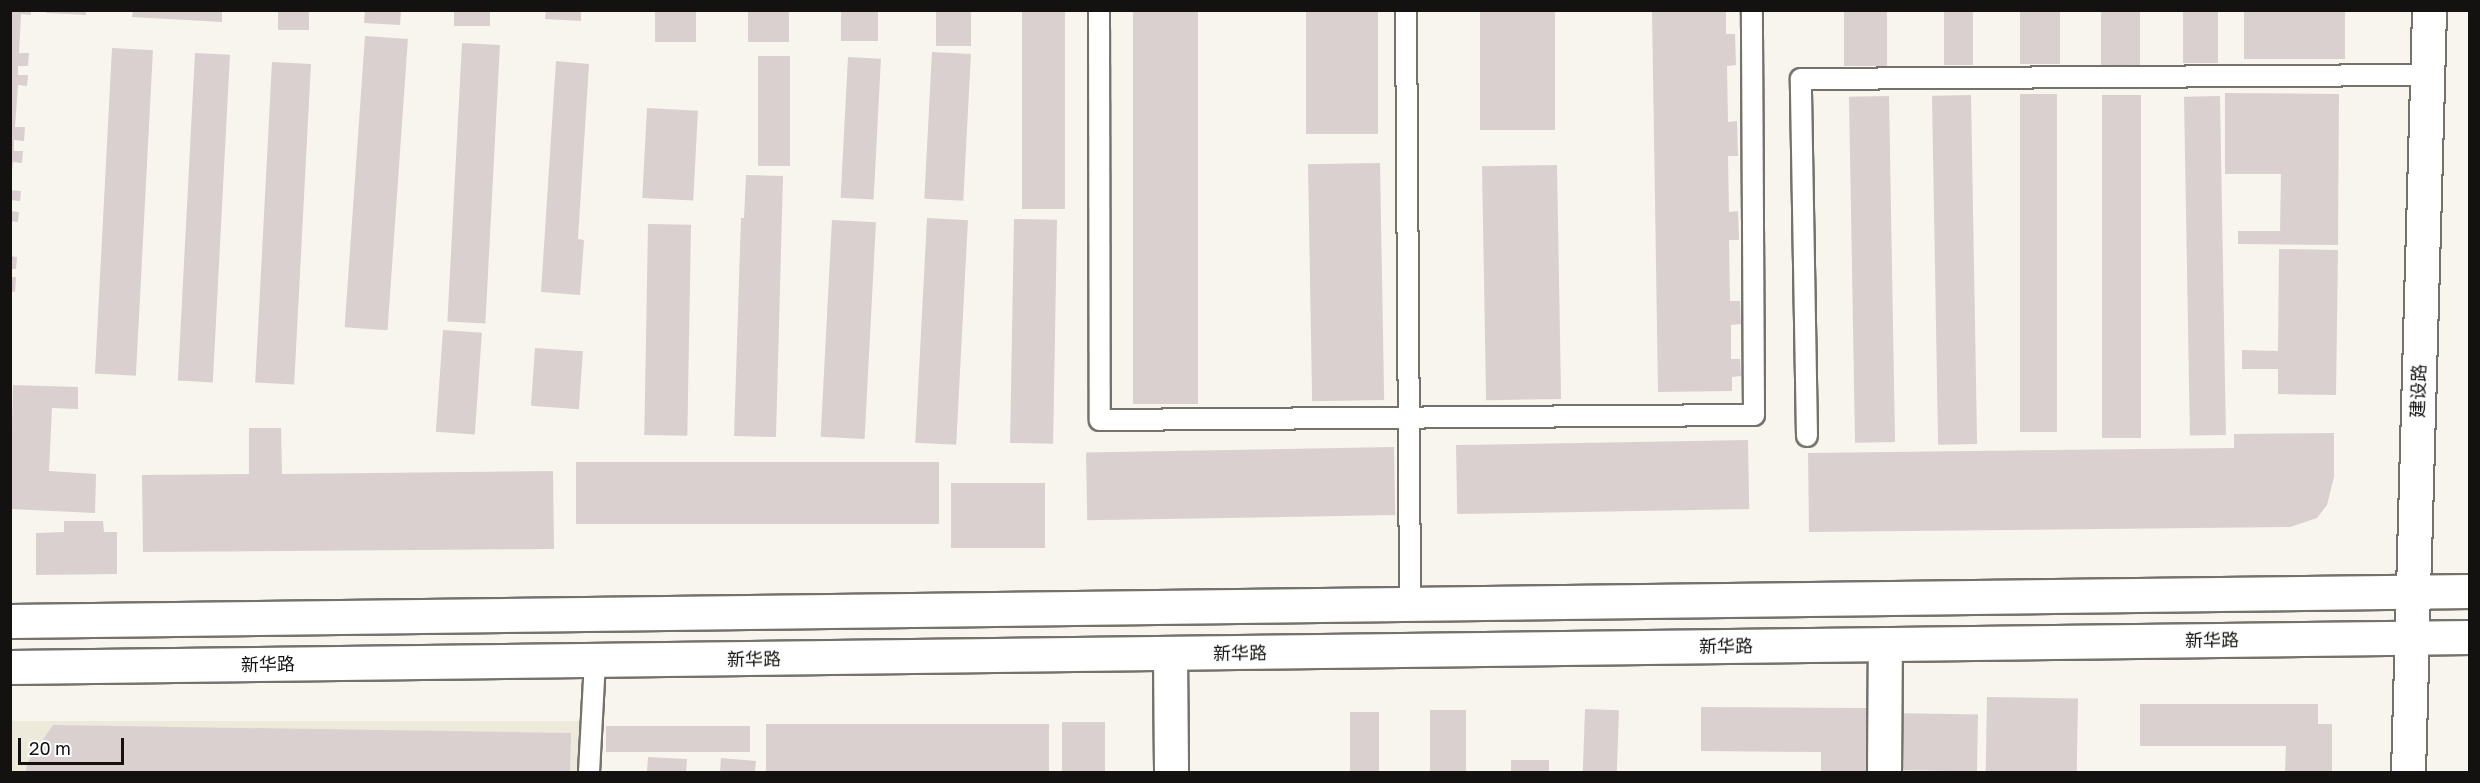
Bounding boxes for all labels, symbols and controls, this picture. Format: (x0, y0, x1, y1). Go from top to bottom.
street label: 建设路 (2406, 364, 2430, 418)
street label: 新华路 (2185, 629, 2239, 651)
street label: 新华路 (1699, 635, 1753, 657)
street label: 新华路 (1213, 642, 1267, 664)
street label: 新华路 (727, 648, 781, 670)
street label: 新华路 (241, 653, 295, 675)
scale bar (21, 726, 128, 764)
text: 20 m (29, 737, 71, 759)

